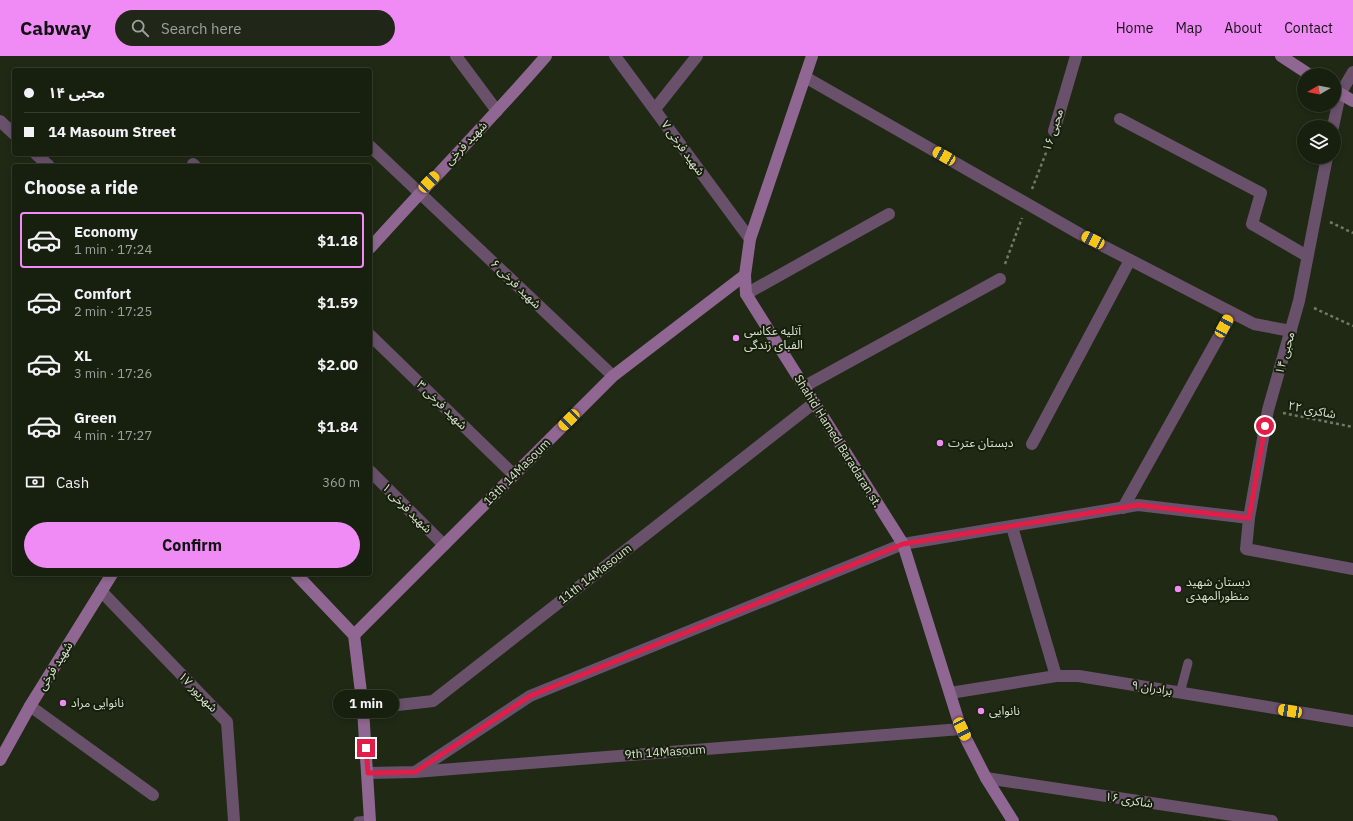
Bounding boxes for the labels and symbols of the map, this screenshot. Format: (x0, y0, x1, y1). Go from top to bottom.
north arrow (1297, 68, 1341, 112)
street label: محبی ۱۶ (1039, 107, 1066, 153)
street label: شهید فرخی ۷ (658, 117, 708, 178)
street label: شهید فرخی (441, 118, 490, 168)
car (931, 145, 957, 167)
car (416, 169, 442, 195)
car (1080, 229, 1106, 251)
street label: شهید فرخی ۶ (488, 256, 545, 311)
car (1213, 313, 1235, 339)
place label: آتلیه عکاسی الفبای زندگی (744, 323, 803, 352)
street label: محبی ۱۴ (1271, 330, 1298, 376)
marker: آتلیه عکاسی الفبای زندگی (731, 333, 741, 343)
street label: Shahid Hamed Baradaran st. (791, 372, 885, 510)
street label: شهید فرخی ۳ (414, 377, 471, 432)
street label: شاکری ۲۲ (1287, 398, 1337, 421)
car (556, 407, 582, 433)
route start (1256, 417, 1274, 435)
street label: 13th 14Masoum (480, 435, 553, 508)
place label: دبستان عترت (948, 435, 1014, 450)
marker: دبستان عترت (935, 438, 945, 448)
street label: شهید فرخی ۱ (379, 480, 435, 536)
street label: 11th 14Masoum (555, 540, 634, 607)
place label: دبستان شهید منظورالمهدی (1186, 574, 1251, 603)
marker: دبستان شهید منظورالمهدی (1173, 584, 1183, 594)
street label: شهید فرخی (34, 639, 75, 693)
street label: ۱۷ شهریور (176, 668, 221, 715)
street label: برادران ۹ (1131, 677, 1174, 698)
callout: 1 min (333, 690, 399, 718)
place label: نانوایی مراد (71, 695, 124, 710)
marker: نانوایی مراد (58, 698, 68, 708)
place label: نانوایی (989, 703, 1020, 718)
car (1277, 703, 1303, 719)
marker: نانوایی (976, 706, 986, 716)
car (951, 716, 973, 742)
route end (357, 739, 375, 757)
street label: 9th 14Masoum (624, 741, 706, 762)
street label: شاکری ۱۶ (1104, 788, 1154, 811)

